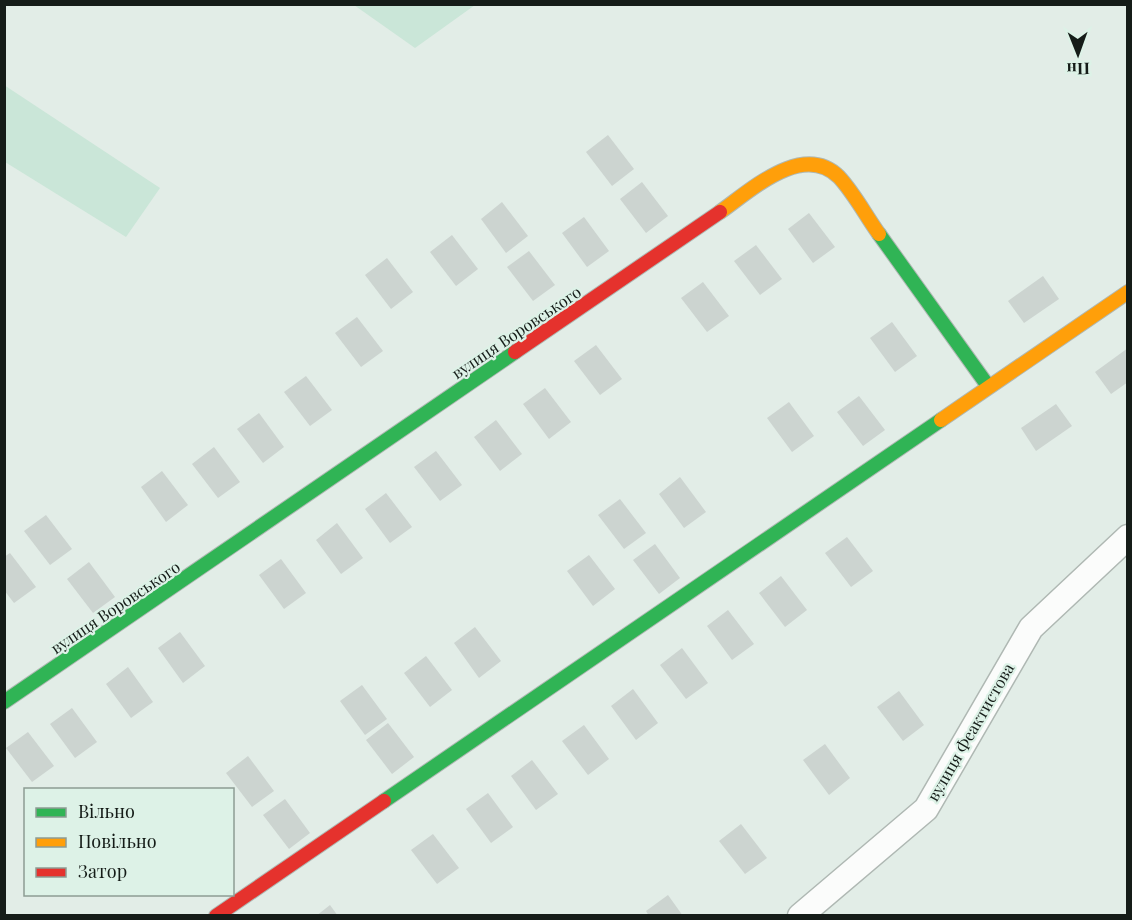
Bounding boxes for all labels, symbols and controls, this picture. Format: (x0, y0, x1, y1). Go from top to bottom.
north arrow (1048, 24, 1108, 84)
text: Пн (1067, 59, 1090, 80)
street label: вулиця Воровського (447, 281, 585, 383)
street label: вулиця Воровського (46, 556, 184, 658)
street label: вулиця Феактистова (922, 659, 1018, 805)
legend (24, 788, 234, 896)
text: Вільно (78, 799, 135, 823)
text: Повільно (78, 829, 157, 853)
text: Затор (78, 859, 127, 883)

